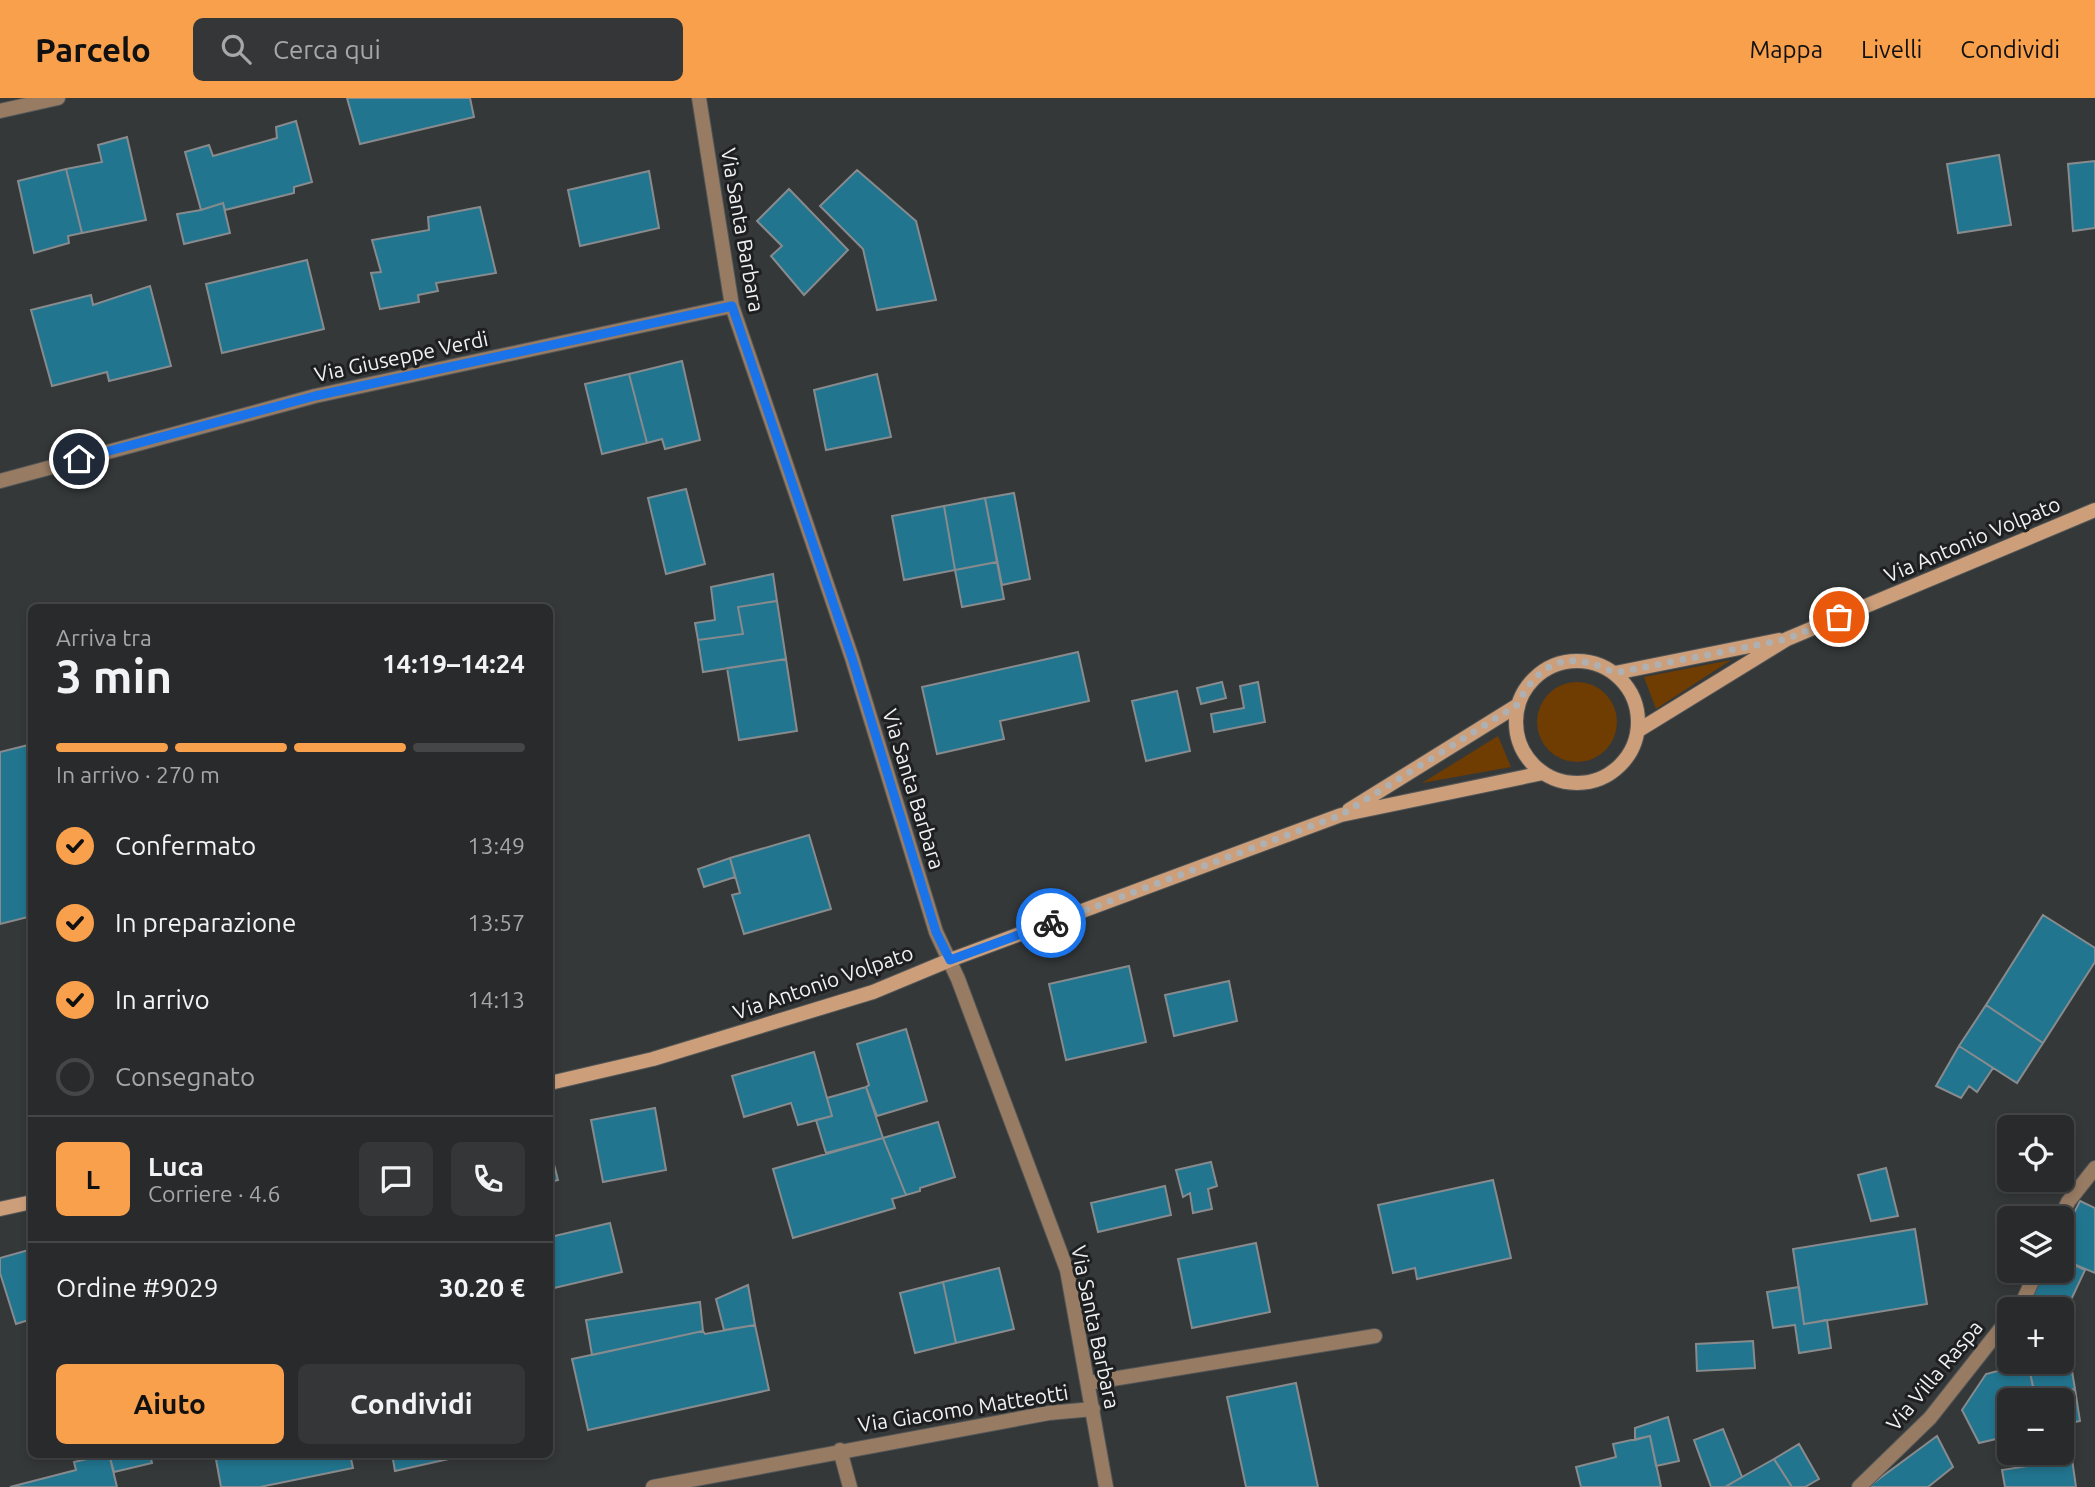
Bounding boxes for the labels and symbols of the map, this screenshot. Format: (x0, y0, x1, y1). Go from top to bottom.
street label: Via Santa Barbara (717, 146, 769, 314)
street label: Via Giuseppe Verdi (312, 326, 490, 386)
pin (49, 429, 109, 489)
street label: Via Antonio Volpato (1880, 491, 2064, 587)
pin (1809, 587, 1869, 647)
street label: Via Santa Barbara (878, 706, 950, 872)
courier (1016, 888, 1086, 958)
street label: Via Antonio Volpato (730, 940, 916, 1024)
street label: Via Santa Barbara (1067, 1243, 1125, 1411)
street label: Via Villa Raspa (1881, 1315, 1987, 1435)
street label: Via Giacomo Matteotti (856, 1380, 1070, 1436)

